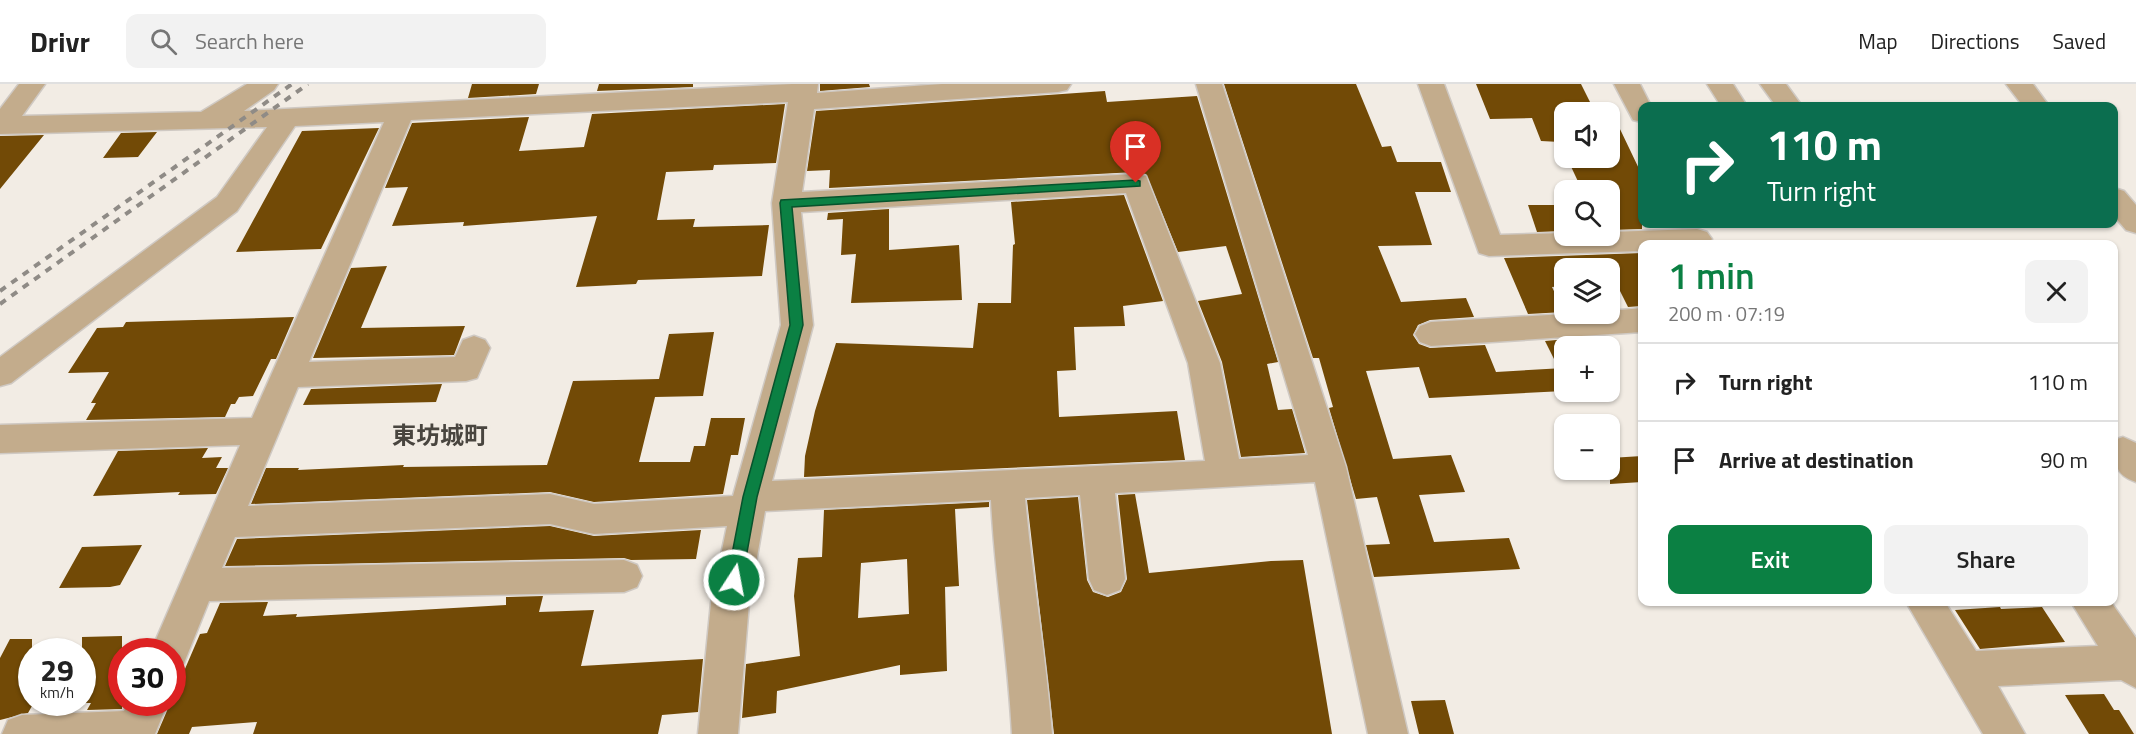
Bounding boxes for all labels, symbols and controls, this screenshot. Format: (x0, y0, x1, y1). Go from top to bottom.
search box (126, 14, 546, 68)
text: Drivr (30, 20, 90, 63)
text: Search here (195, 24, 304, 58)
icon: search (147, 25, 180, 58)
text: Map (1858, 25, 1898, 57)
text: Directions (1931, 25, 2020, 57)
text: Saved (2053, 25, 2106, 57)
map controls (1554, 102, 1620, 480)
button: sound (1554, 102, 1620, 168)
text: 110 m (1767, 112, 1882, 176)
pin (1110, 121, 1161, 183)
icon: right (1668, 126, 1746, 204)
icon: arrive (1119, 130, 1152, 163)
text: Turn right (1767, 170, 1876, 211)
button: search (1554, 180, 1620, 246)
text: 1 min (1668, 248, 1755, 303)
button: layers (1554, 258, 1620, 324)
button: close (2025, 260, 2088, 323)
text: 200 m · 07:19 (1668, 298, 1785, 329)
button: + (1554, 336, 1620, 402)
text: Turn right (1719, 365, 1813, 399)
text: 110 m (2028, 365, 2088, 399)
icon: right (1668, 366, 1701, 399)
button: − (1554, 414, 1620, 480)
district label: 東坊城町 (392, 417, 488, 453)
text: Arrive at destination (1719, 443, 1914, 477)
text: 90 m (2040, 443, 2088, 477)
icon: arrive (1668, 444, 1701, 477)
button: Exit (1668, 525, 1872, 594)
button: Share (1884, 525, 2088, 594)
position arrow (702, 548, 766, 612)
speed limit sign: 30 (108, 638, 186, 716)
text: 29 (40, 647, 74, 693)
text: km/h (40, 681, 74, 704)

